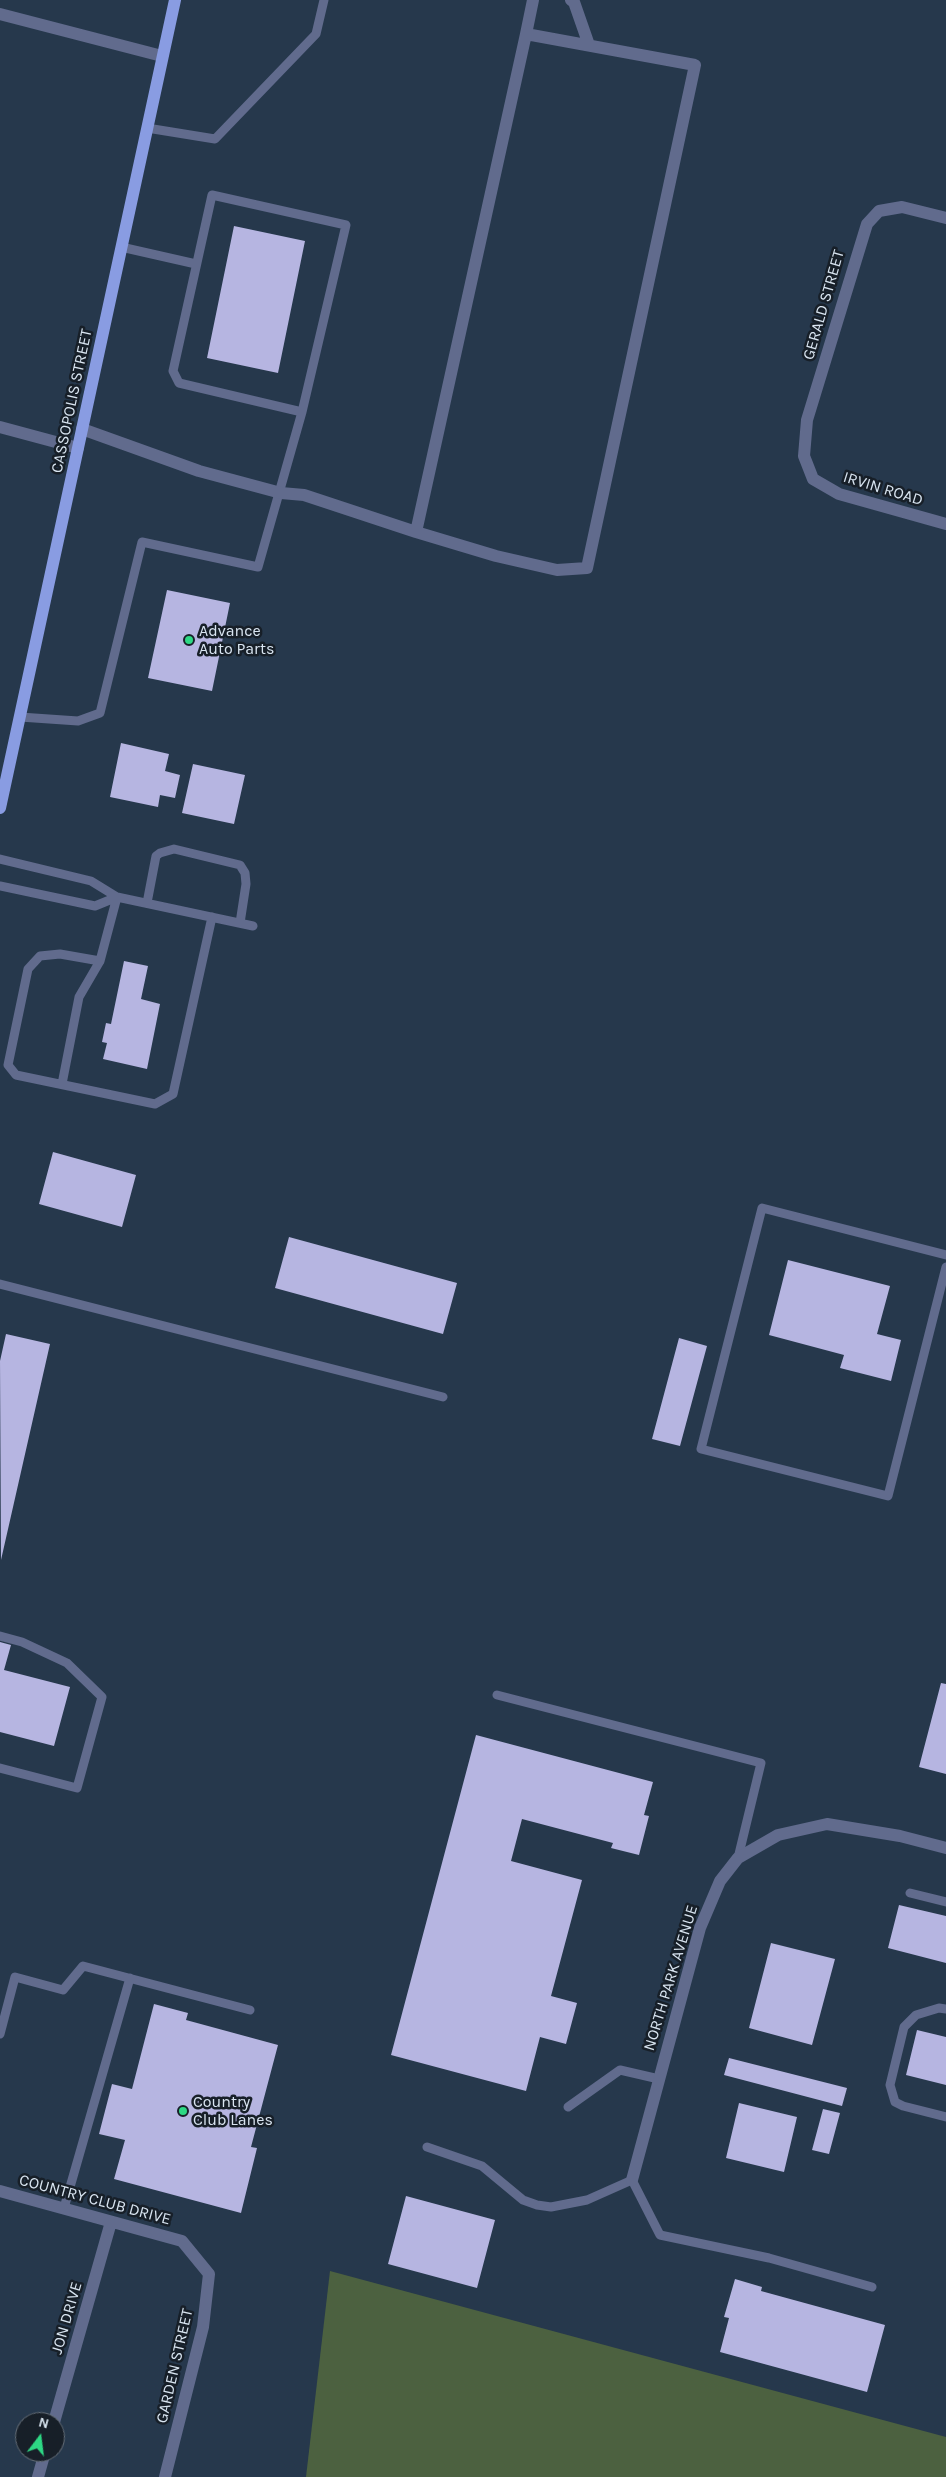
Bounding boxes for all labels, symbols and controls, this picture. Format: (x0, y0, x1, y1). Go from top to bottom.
street label: GERALD STREET (799, 248, 849, 362)
street label: CASSOPOLIS STREET (47, 327, 97, 475)
street label: IRVIN ROAD (841, 468, 925, 510)
place label: Advance Auto Parts (199, 621, 274, 659)
marker: Advance Auto Parts (183, 634, 195, 646)
street label: NORTH PARK AVENUE (640, 1903, 702, 2053)
place label: Country Club Lanes (193, 2092, 273, 2130)
marker: Country Club Lanes (177, 2105, 189, 2117)
street label: COUNTRY CLUB DRIVE (17, 2171, 173, 2229)
street label: JON DRIVE (48, 2280, 86, 2356)
street label: GARDEN STREET (152, 2307, 198, 2425)
north arrow (15, 2412, 65, 2462)
text: N (37, 2413, 51, 2433)

